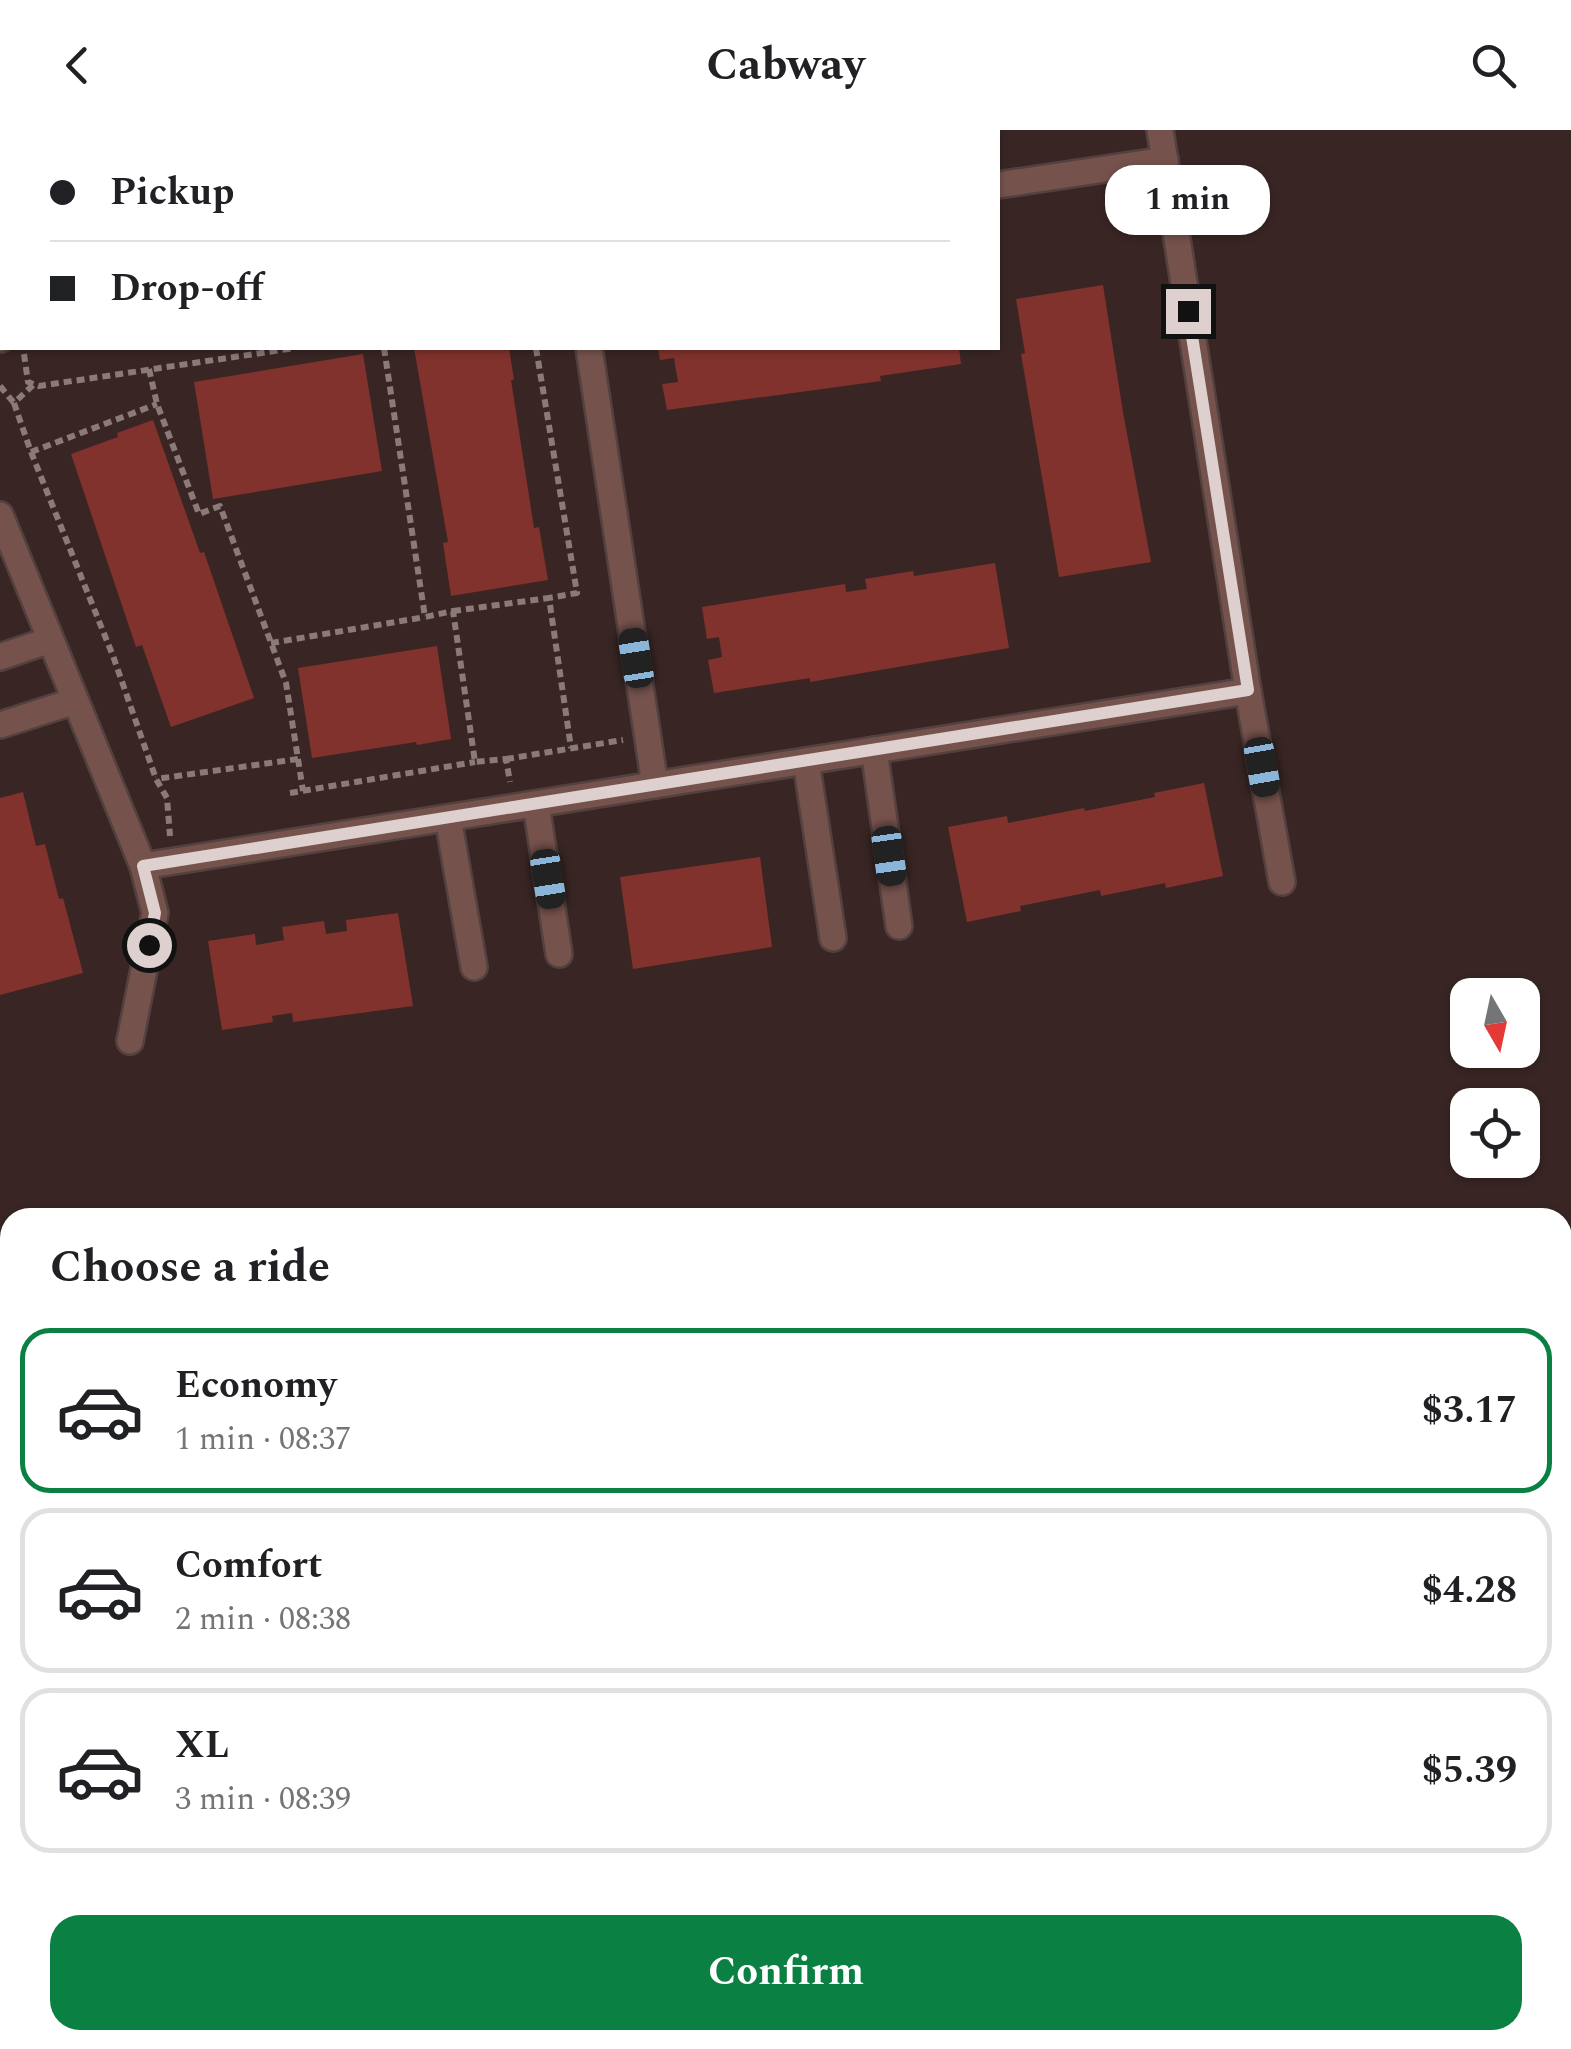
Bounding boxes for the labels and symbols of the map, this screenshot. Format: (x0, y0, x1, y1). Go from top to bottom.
callout: 1 min (1106, 166, 1270, 236)
route end (1166, 289, 1211, 334)
car (616, 626, 656, 690)
car (1242, 735, 1282, 799)
car (870, 824, 908, 888)
car (528, 847, 568, 911)
route start (127, 923, 172, 968)
north arrow (1450, 978, 1540, 1068)

